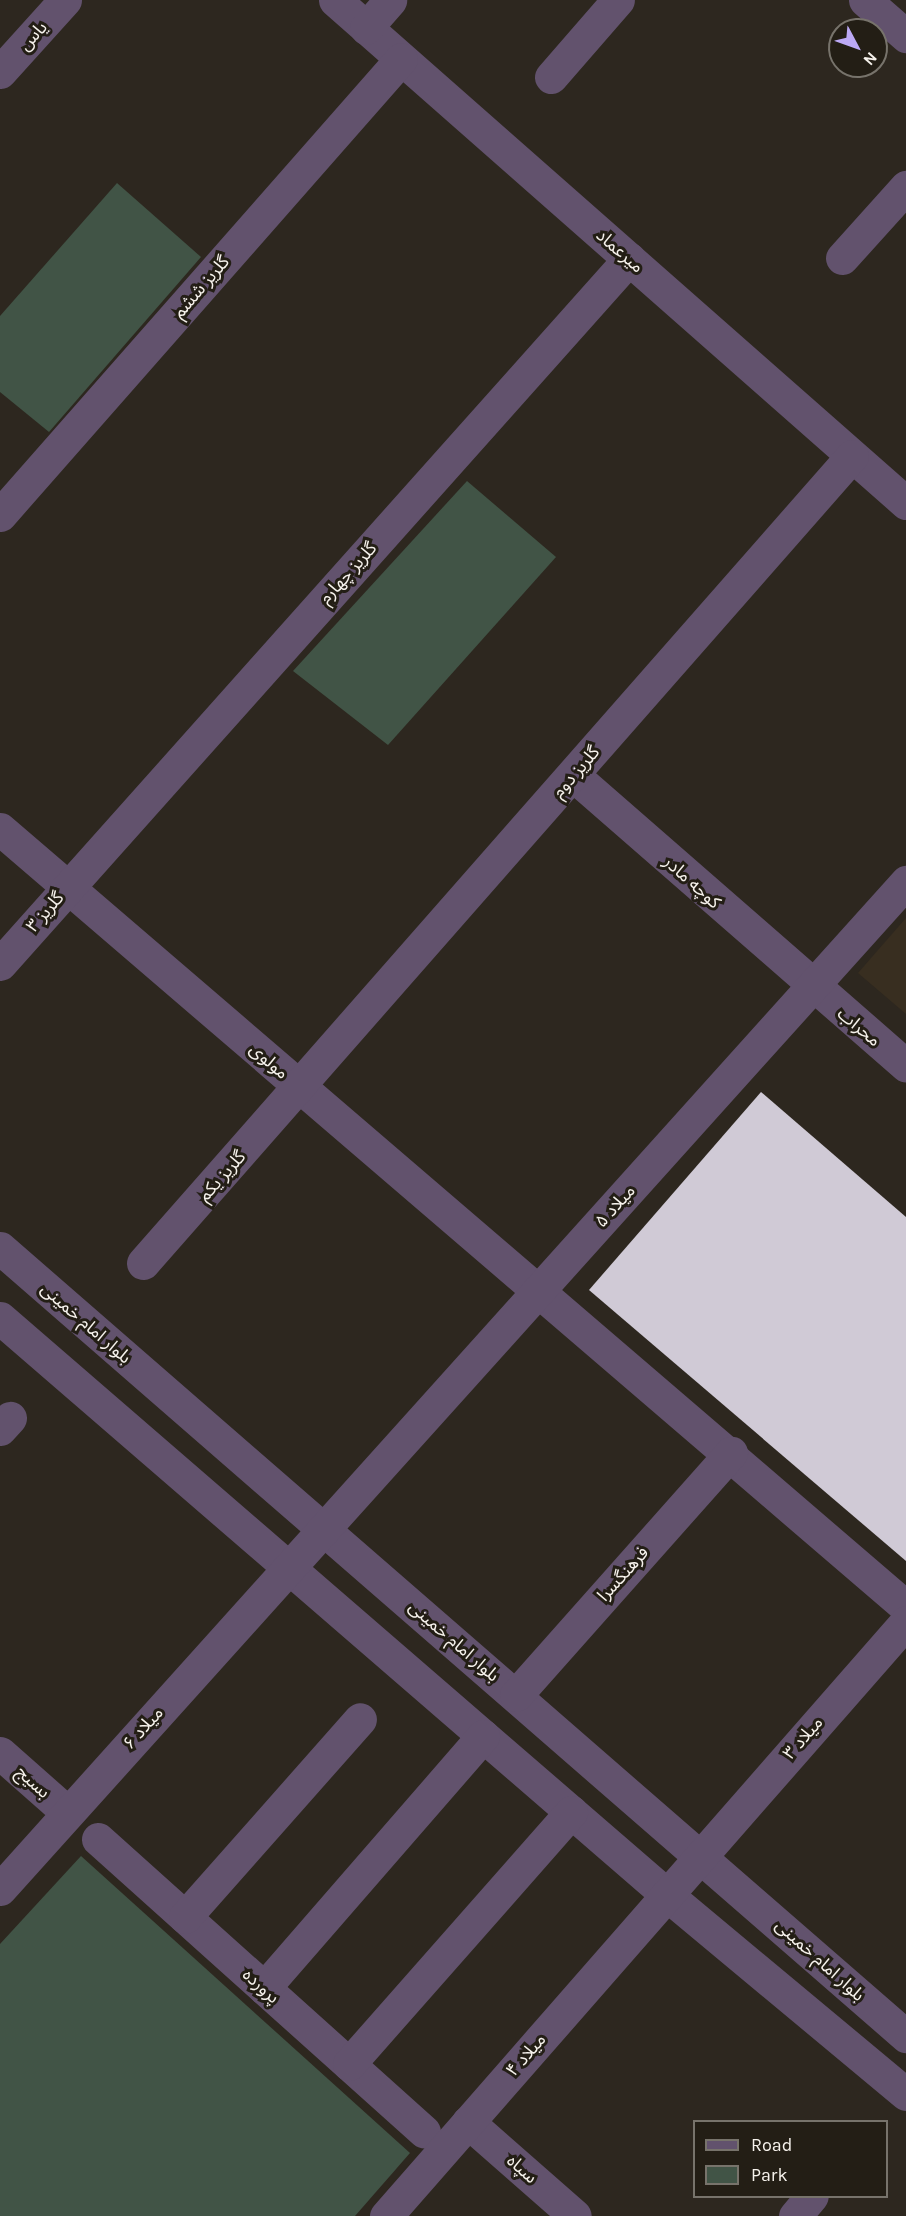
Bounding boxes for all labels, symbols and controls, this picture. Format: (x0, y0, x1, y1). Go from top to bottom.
street label: یاس (14, 17, 52, 55)
north arrow (828, 18, 888, 78)
text: N (860, 48, 881, 69)
street label: میرعماد (592, 224, 648, 278)
street label: گلریز ششم (168, 251, 234, 323)
street label: گلریز چهارم (315, 538, 381, 608)
street label: گلریز دوم (548, 742, 604, 802)
street label: کوچه مادر (659, 851, 725, 913)
street label: گلریز ۳ (22, 887, 68, 937)
street label: محراب (833, 1003, 885, 1051)
street label: مولوی (245, 1038, 293, 1084)
street label: گلریز یکم (194, 1146, 250, 1206)
street label: میلاد ۵ (590, 1180, 640, 1232)
street label: بلوار امام خمینی (36, 1278, 136, 1368)
street label: فرهنگسرا (593, 1542, 653, 1606)
street label: بلوار امام خمینی (404, 1596, 504, 1686)
street label: میلاد ۶ (118, 1702, 168, 1754)
street label: میلاد ۳ (778, 1712, 828, 1764)
street label: بسیج (11, 1761, 55, 1803)
street label: بلوار امام خمینی (771, 1914, 869, 2006)
street label: پرورده (238, 1964, 284, 2008)
street label: میلاد ۴ (501, 2029, 551, 2081)
legend (693, 2120, 888, 2198)
text: Road (751, 2134, 792, 2156)
street label: سپاه (502, 2150, 542, 2188)
text: Park (751, 2164, 788, 2186)

